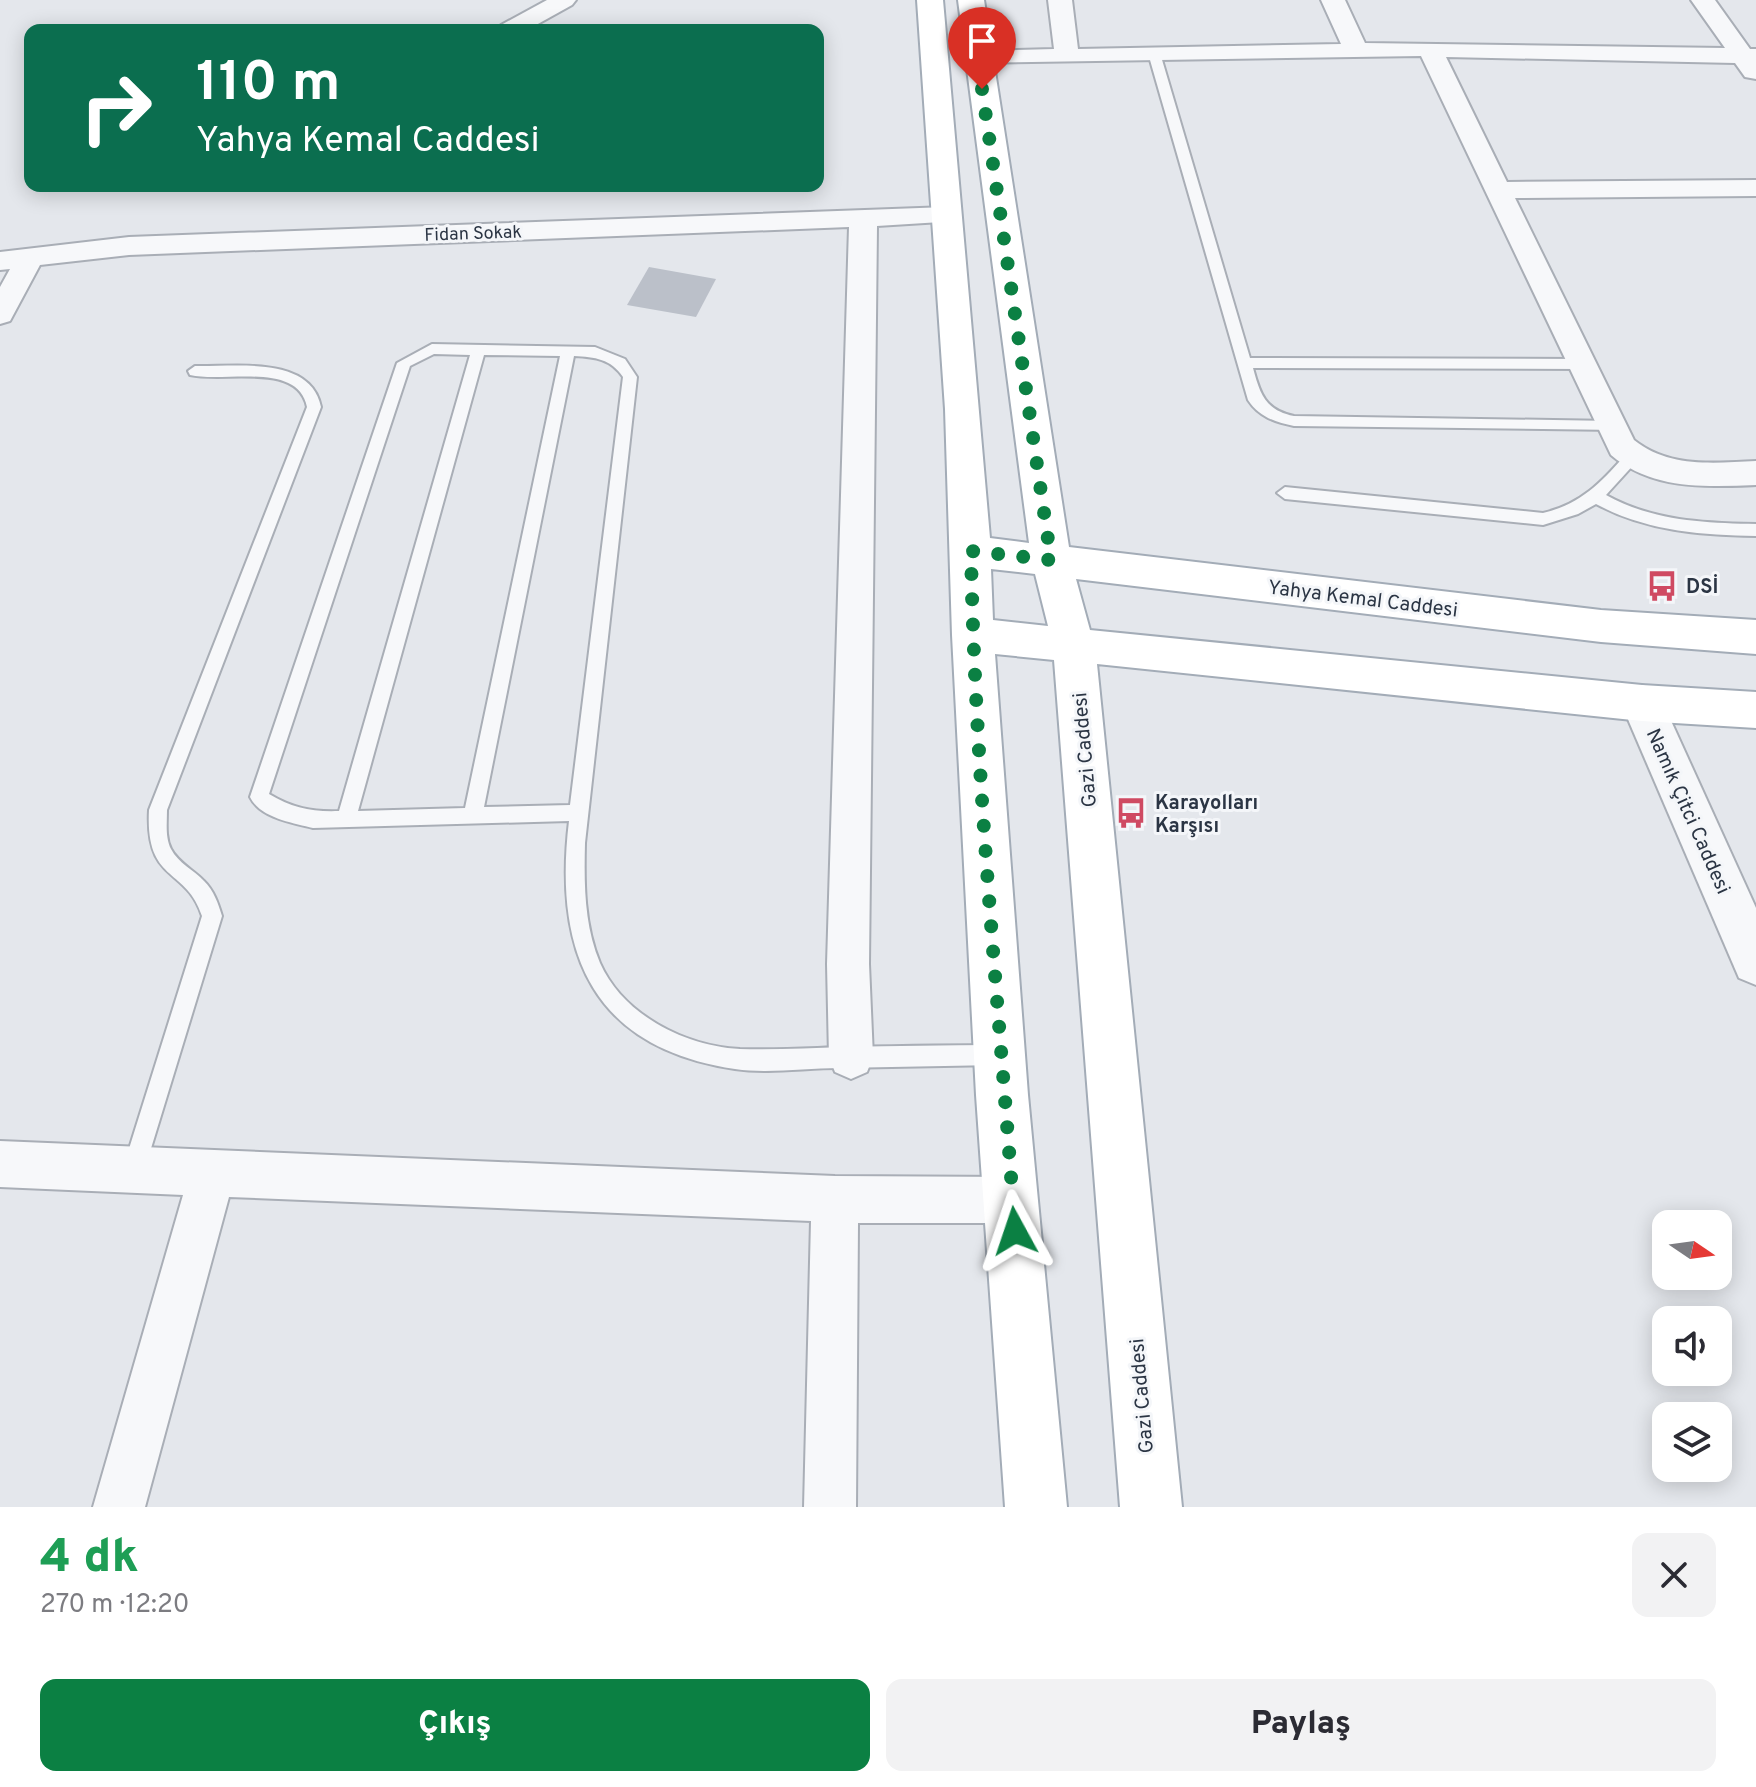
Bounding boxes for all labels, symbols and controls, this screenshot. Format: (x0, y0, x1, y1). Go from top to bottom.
pin (948, 7, 1016, 89)
icon: arrive (960, 19, 1004, 63)
text: 110 m (196, 50, 341, 120)
icon: right (64, 56, 168, 160)
text: Yahya Kemal Caddesi (196, 119, 540, 165)
street label: Fidan Sokak (424, 221, 522, 248)
bus stop icon: DSİ (1645, 569, 1679, 603)
place label: DSİ (1686, 573, 1718, 601)
street label: Yahya Kemal Caddesi (1266, 575, 1459, 625)
street label: Gazi Caddesi (1068, 691, 1104, 808)
street label: Namık Çitci Caddesi (1639, 725, 1735, 899)
place label: Karayolları Karşısı (1155, 791, 1258, 840)
bus stop icon: Karayolları Karşısı (1114, 796, 1148, 830)
position arrow (973, 1189, 1057, 1273)
north arrow (1652, 1210, 1732, 1290)
map controls (1652, 1210, 1732, 1482)
button: sound (1652, 1306, 1732, 1386)
street label: Gazi Caddesi (1125, 1337, 1161, 1454)
button: layers (1652, 1402, 1732, 1482)
text: 4 dk (40, 1529, 139, 1589)
button: close (1632, 1533, 1716, 1617)
text: 270 m · 12:20 (40, 1589, 190, 1622)
button: Çıkış (40, 1679, 870, 1771)
button: Paylaş (886, 1679, 1716, 1771)

